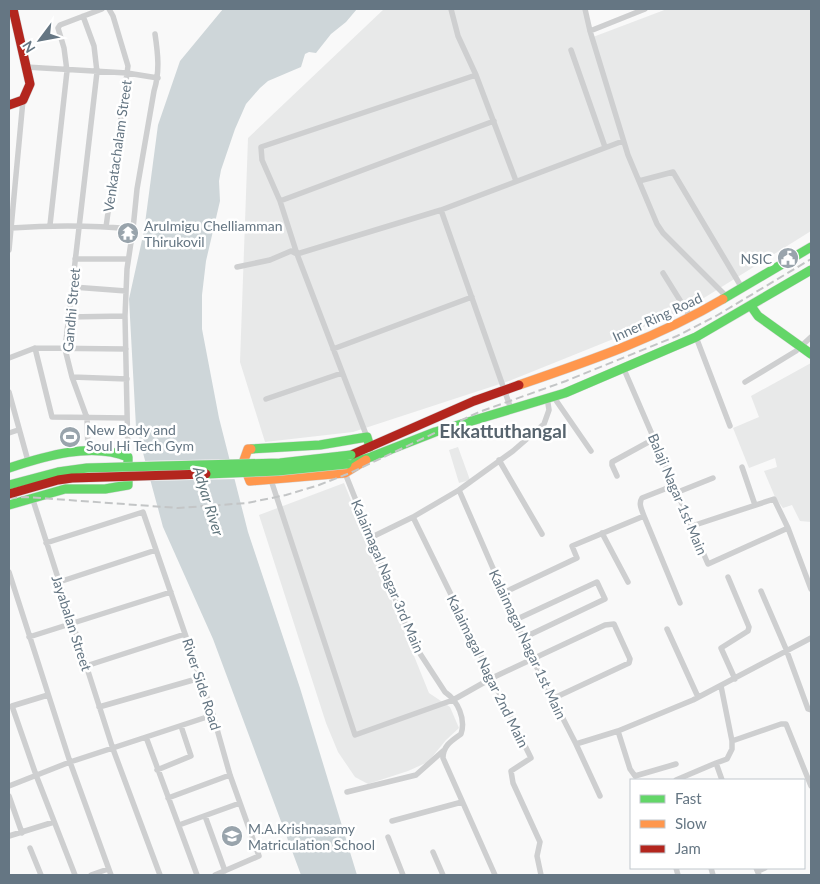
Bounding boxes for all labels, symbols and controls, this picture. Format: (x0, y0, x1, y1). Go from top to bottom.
north arrow (15, 15, 65, 65)
text: N (18, 38, 39, 56)
street label: Venkatachalam Street (99, 79, 135, 213)
place label: Arulmigu Chelliamman Thirukovil (144, 217, 282, 250)
temple icon: Arulmigu Chelliamman Thirukovil (116, 221, 140, 245)
public building icon: NSIC (776, 246, 800, 270)
place label: NSIC (740, 250, 773, 267)
street label: Gandhi Street (59, 267, 83, 353)
street label: Inner Ring Road (609, 289, 705, 345)
district label: Ekkattuthangal (439, 419, 567, 442)
place label: New Body and Soul Hi Tech Gym (86, 421, 194, 454)
sports icon: New Body and Soul Hi Tech Gym (58, 425, 82, 449)
street label: Balaji Nagar 1st Main (645, 431, 711, 557)
water label: Adyar River (190, 463, 228, 539)
street label: Kalaimagal Nagar 3rd Main (348, 497, 428, 655)
street label: Kalaimagal Nagar 1st Main (486, 566, 570, 722)
street label: Jayabalan Street (48, 573, 96, 673)
street label: Kalaimagal Nagar 2nd Main (444, 592, 532, 750)
street label: River Side Road (179, 636, 225, 732)
legend (630, 779, 805, 869)
text: Fast (675, 789, 702, 807)
text: Slow (675, 814, 707, 832)
place label: M.A.Krishnasamy Matriculation School (248, 820, 375, 853)
school or university icon: M.A.Krishnasamy Matriculation School (220, 824, 244, 848)
text: Jam (675, 839, 701, 857)

